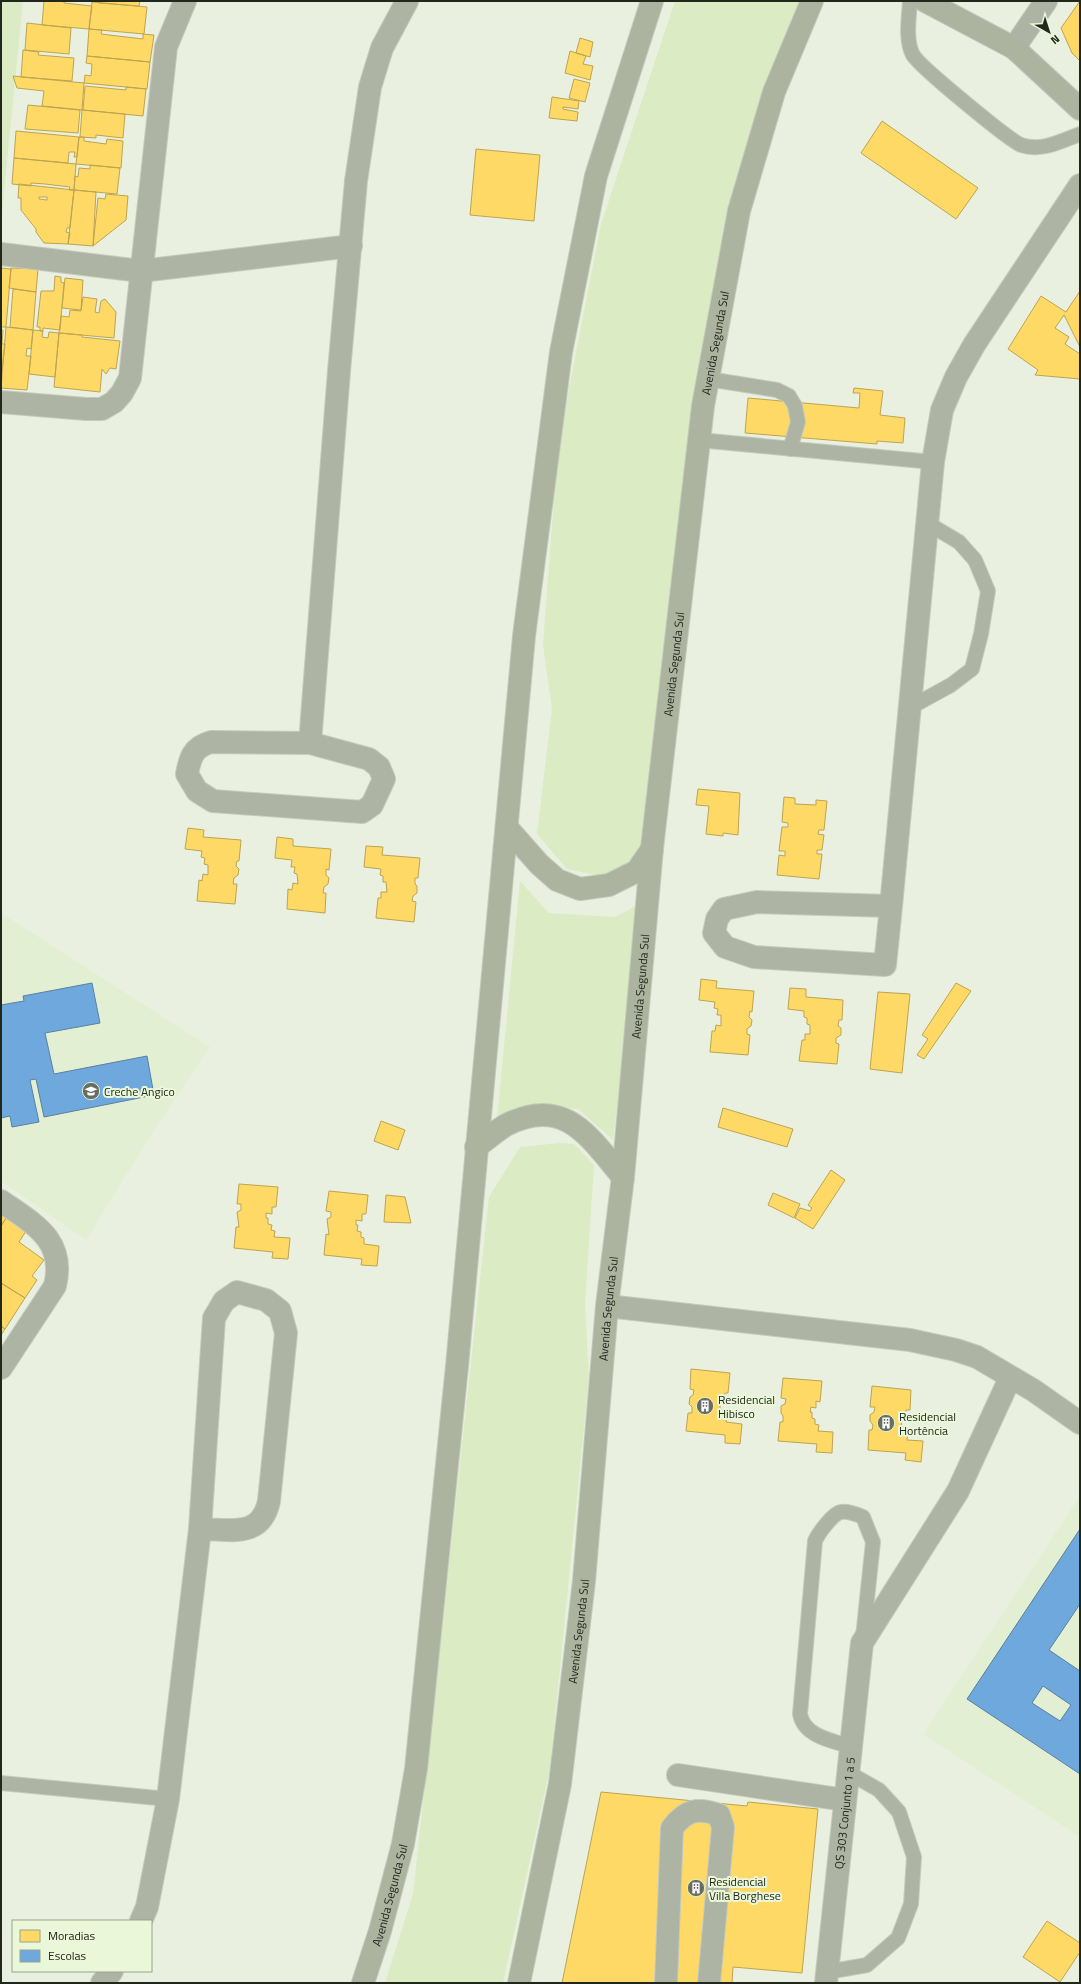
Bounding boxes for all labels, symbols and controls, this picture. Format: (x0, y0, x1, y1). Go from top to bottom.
north arrow (1029, 12, 1069, 52)
text: N (1047, 31, 1063, 48)
street label: Avenida Segunda Sul (696, 289, 734, 396)
street label: Avenida Segunda Sul (658, 611, 689, 717)
street label: Avenida Segunda Sul (626, 933, 654, 1039)
school or university icon: Creche Angico (81, 1081, 101, 1101)
place label: Creche Angico (104, 1082, 175, 1101)
street label: Avenida Segunda Sul (593, 1255, 623, 1362)
place label: Residencial Hibisco (718, 1390, 775, 1423)
building icon: Residencial Hibisco (695, 1396, 715, 1416)
place label: Residencial Hortência (899, 1407, 956, 1440)
building icon: Residencial Hortência (876, 1413, 896, 1433)
street label: Avenida Segunda Sul (562, 1578, 594, 1685)
street label: QS 303 Conjunto 1 a 5 (829, 1756, 859, 1870)
street label: Avenida Segunda Sul (366, 1842, 412, 1948)
place label: Residencial Villa Borghese (709, 1872, 781, 1905)
building icon: Residencial Villa Borghese (686, 1878, 706, 1898)
legend (12, 1920, 152, 1972)
text: Moradias (48, 1926, 96, 1945)
text: Escolas (48, 1946, 86, 1965)

